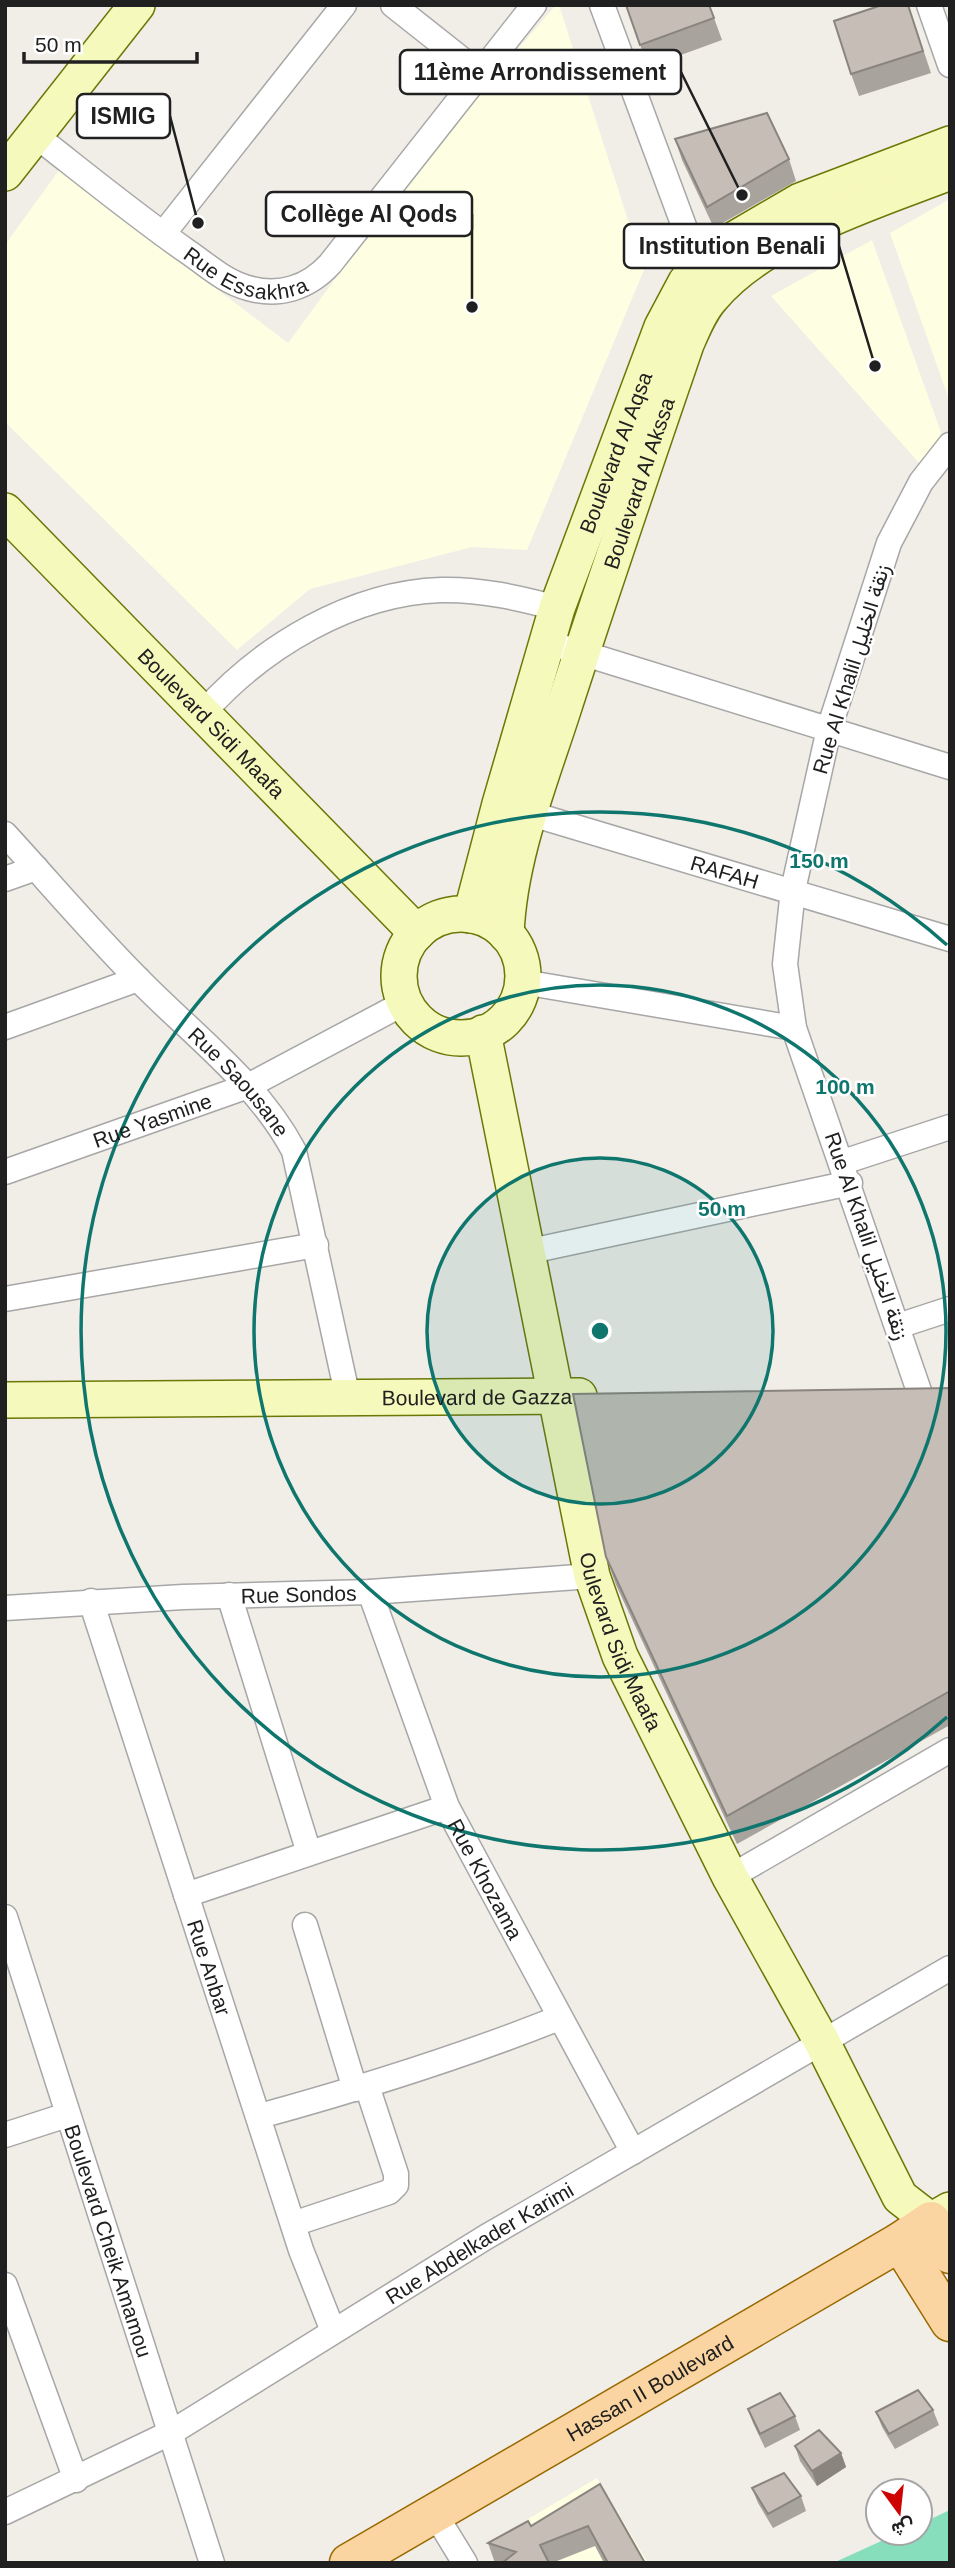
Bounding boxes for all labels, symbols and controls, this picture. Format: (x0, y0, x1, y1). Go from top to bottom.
scale bar (24, 21, 198, 65)
text: 50 m (35, 33, 82, 56)
callout: 11ème Arrondissement (400, 50, 681, 94)
text: 11ème Arrondissement (414, 59, 666, 85)
callout: ISMIG (77, 94, 170, 138)
text: ISMIG (90, 103, 156, 129)
callout: Collège Al Qods (266, 192, 472, 236)
text: Collège Al Qods (281, 201, 457, 227)
callout: Institution Benali (624, 224, 839, 268)
text: Institution Benali (639, 233, 825, 259)
street label: Rue Essakhra (180, 242, 311, 303)
street label: Boulevard Al Aqsa (575, 368, 656, 536)
street label: Boulevard Al Akssa (599, 394, 678, 572)
street label: Rue Al Khalil زنقة الخليل (808, 561, 896, 777)
street label: Boulevard Sidi Maafa (134, 643, 290, 803)
text: 150 m (789, 849, 849, 872)
street label: RAFAH (688, 851, 762, 893)
street label: Rue Saousane (184, 1022, 294, 1140)
text: 100 m (815, 1075, 875, 1098)
street label: Rue Yasmine (90, 1088, 214, 1152)
street label: Rue Al Khalil زنقة الخليل (819, 1129, 913, 1344)
text: 50 m (698, 1197, 746, 1220)
centre of rings (588, 1319, 612, 1343)
street label: Boulevard de Gazza (382, 1385, 573, 1409)
street label: Oulevard Sidi Maafa (576, 1550, 667, 1734)
street label: Rue Sondos (241, 1581, 357, 1607)
street label: Rue Khozama (444, 1815, 528, 1943)
street label: Rue Anbar (183, 1917, 236, 2018)
street label: Boulevard Cheik Amamou (61, 2122, 157, 2360)
street label: Rue Abdelkader Karimi (381, 2178, 577, 2308)
street label: Hassan II Boulevard (562, 2330, 737, 2445)
north arrow (864, 2477, 934, 2547)
text: ش (889, 2514, 917, 2541)

